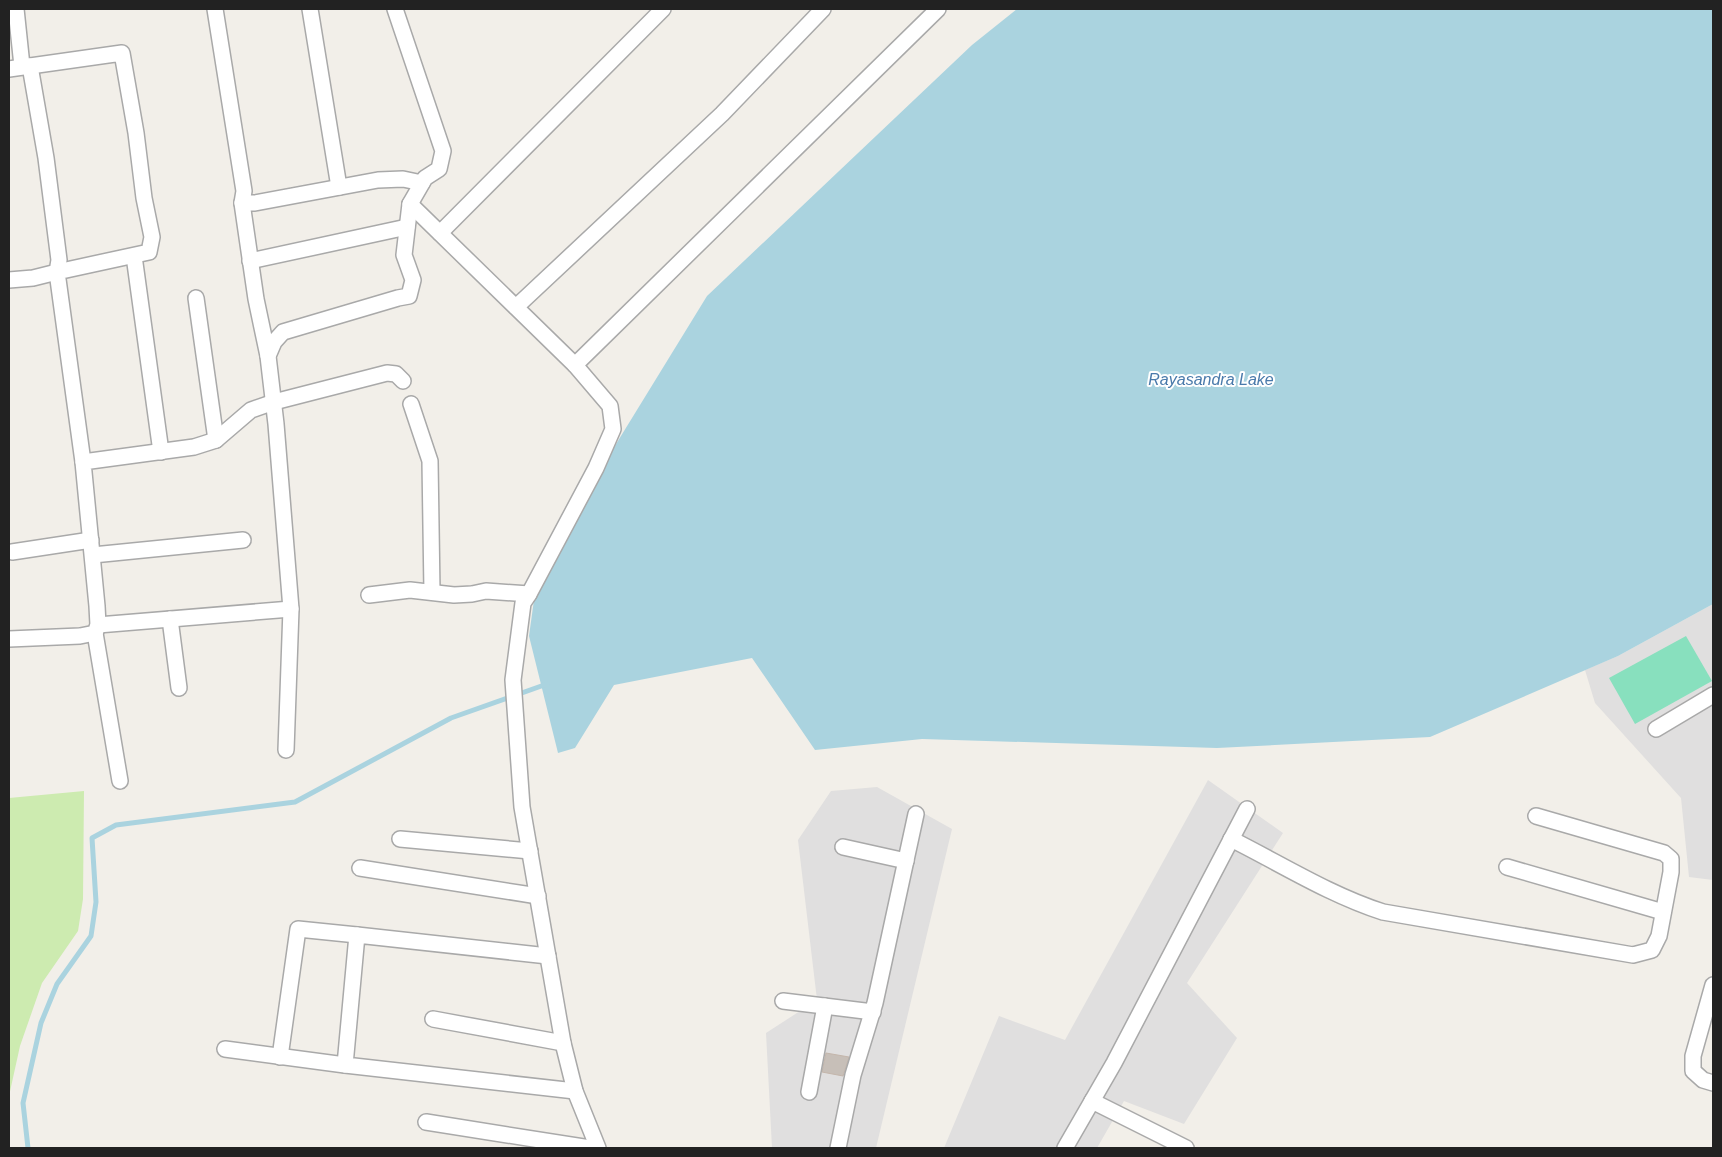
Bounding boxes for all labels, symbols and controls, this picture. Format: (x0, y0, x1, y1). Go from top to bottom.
water label: Rayasandra Lake (1148, 371, 1274, 388)

